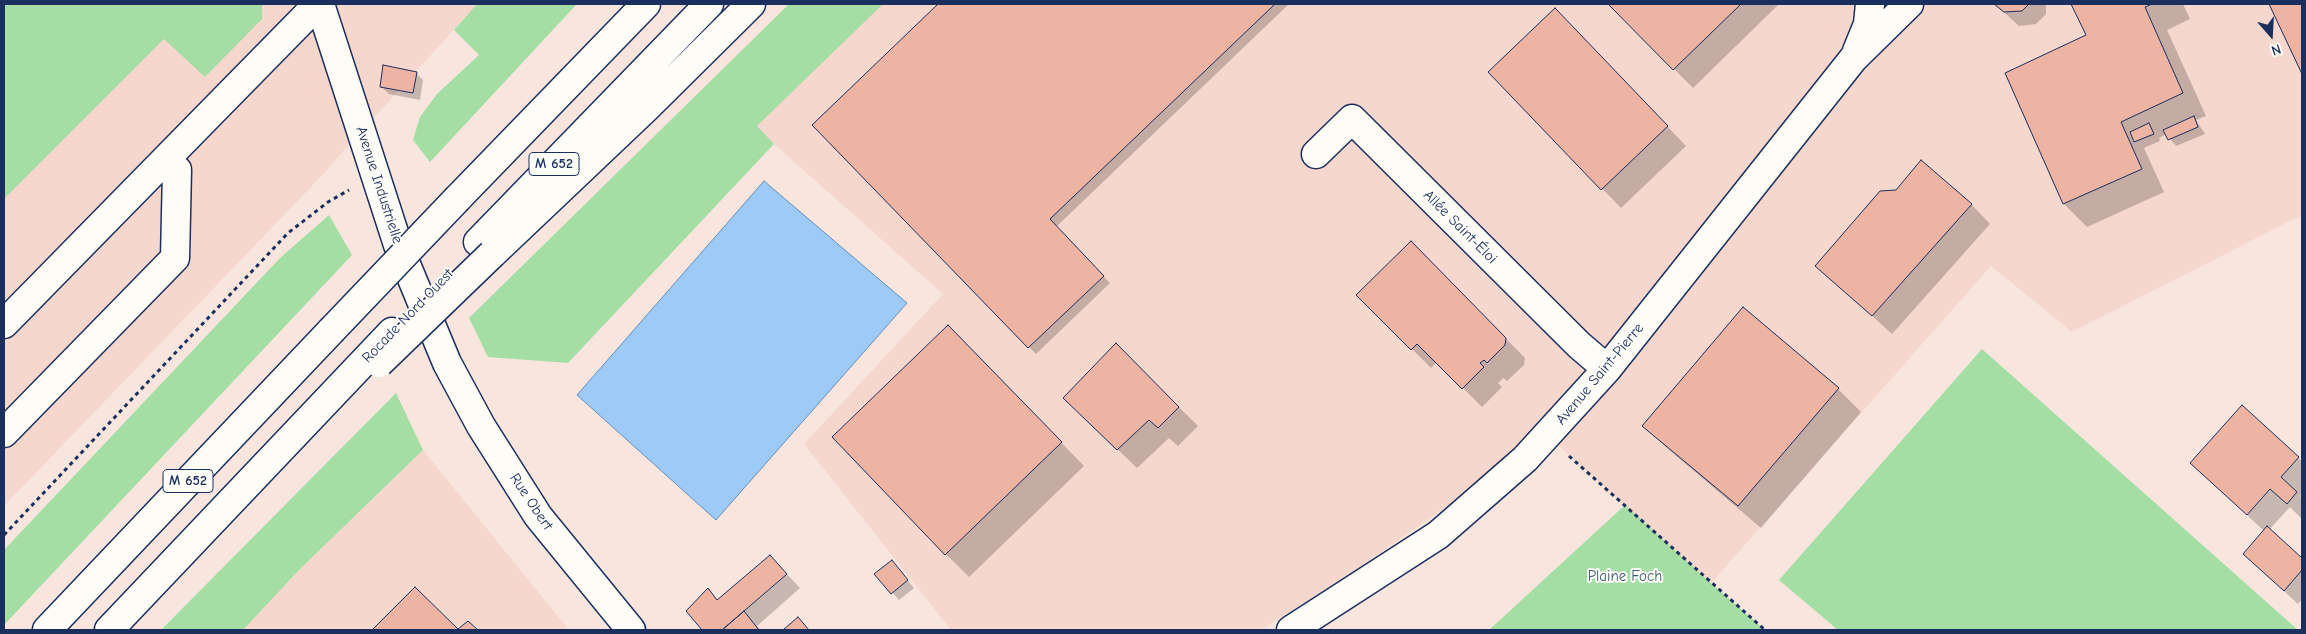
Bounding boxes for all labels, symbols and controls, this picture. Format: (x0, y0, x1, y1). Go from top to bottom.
north arrow (2246, 10, 2296, 60)
text: N (2269, 40, 2283, 59)
street label: Avenue Industrielle (352, 124, 406, 246)
road number: M 652 (529, 152, 579, 175)
street label: Allée Saint-Éloi (1419, 186, 1501, 268)
street label: Rocade Nord Ouest (359, 265, 457, 367)
street label: Avenue Saint-Pierre (1552, 320, 1648, 428)
road number: M 652 (163, 470, 213, 492)
street label: Rue Obert (505, 470, 557, 534)
park label: Plaine Foch (1588, 568, 1662, 586)

